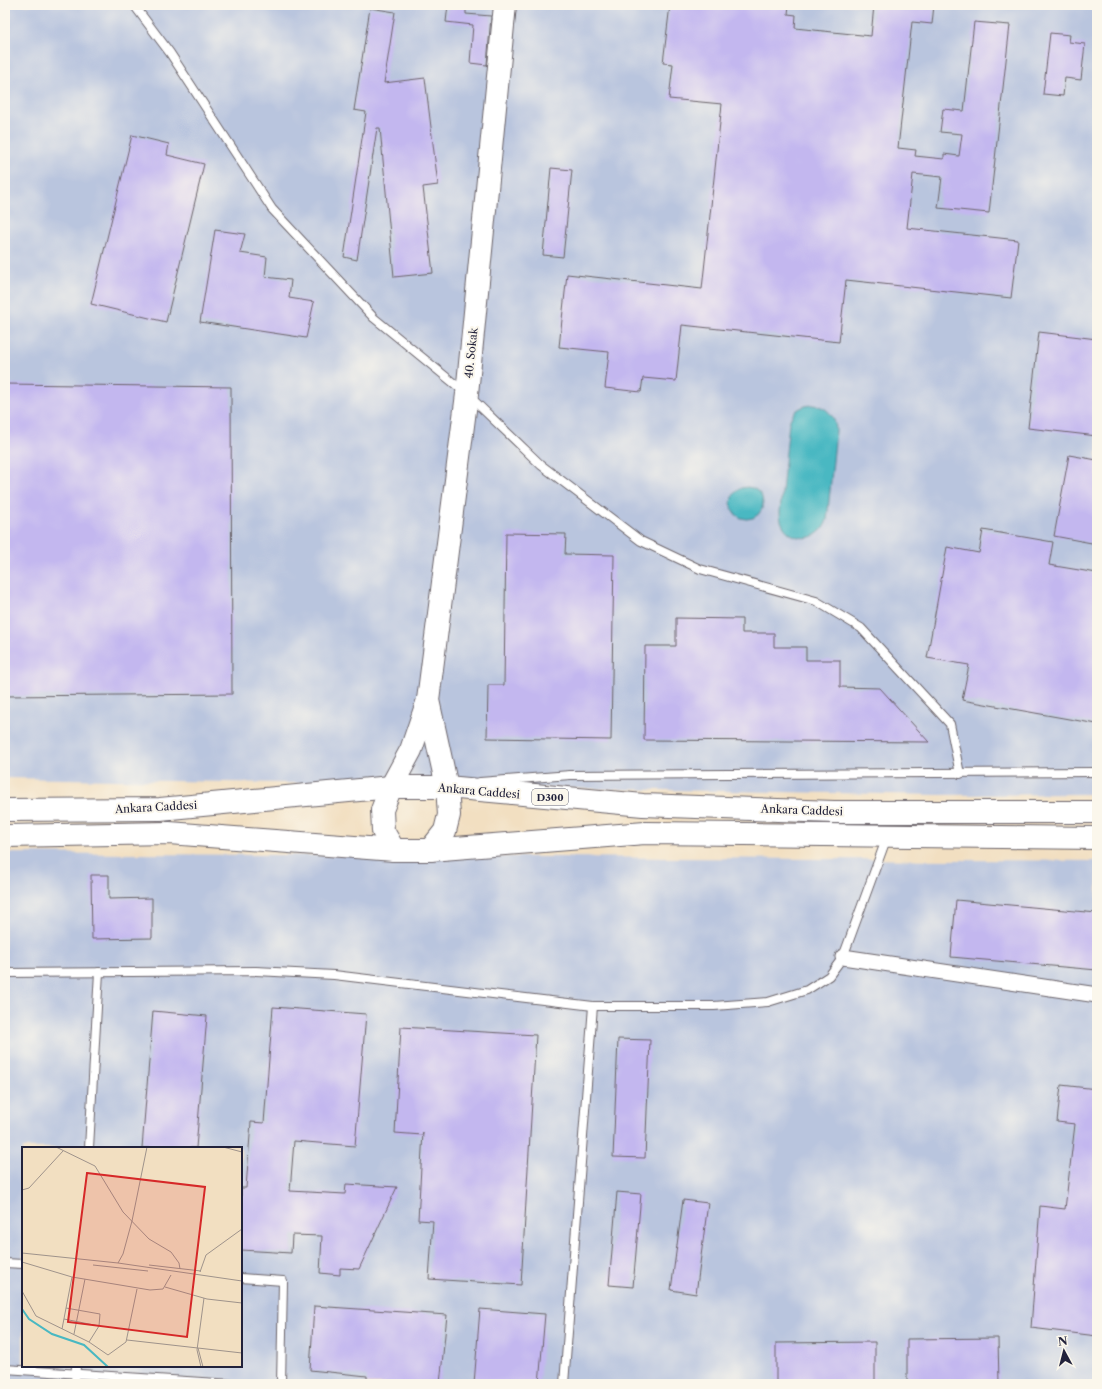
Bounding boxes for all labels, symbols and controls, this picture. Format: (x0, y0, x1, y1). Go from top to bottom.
street label: 40. Sokak (461, 326, 481, 379)
street label: Ankara Caddesi (436, 780, 521, 802)
road number: D300 (532, 789, 568, 805)
street label: Ankara Caddesi (114, 798, 198, 816)
street label: Ankara Caddesi (760, 802, 844, 818)
inset map (22, 1147, 242, 1367)
north arrow (1044, 1331, 1084, 1371)
text: N (1057, 1333, 1069, 1349)

